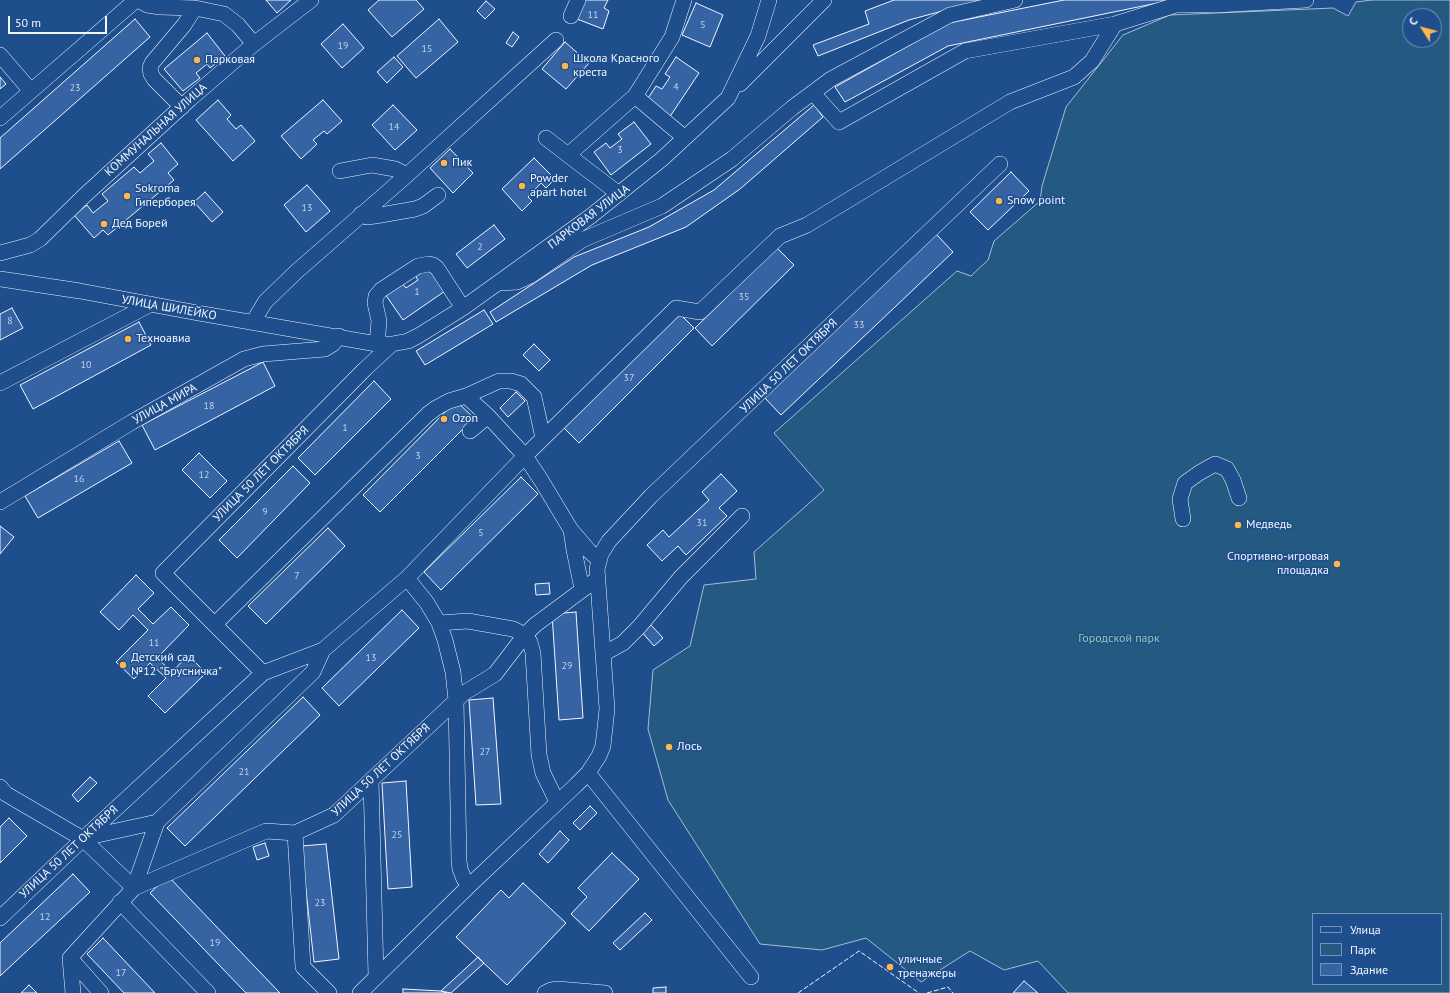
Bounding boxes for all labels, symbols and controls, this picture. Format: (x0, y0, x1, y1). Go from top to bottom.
scale bar (10, 8, 109, 34)
north arrow (1402, 8, 1442, 48)
house number: 11 (588, 9, 598, 21)
text: 50 m (15, 15, 41, 30)
text: С (1406, 15, 1421, 28)
house number: 5 (700, 19, 706, 31)
house number: 19 (338, 40, 348, 52)
house number: 15 (422, 43, 432, 55)
place label: Школа Красного креста (573, 52, 659, 80)
place label: Парковая (205, 53, 255, 67)
marker: Парковая (192, 55, 202, 65)
marker: Школа Красного креста (560, 61, 570, 71)
street label: КОММУНАЛЬНАЯ УЛИЦА (102, 80, 210, 180)
house number: 4 (673, 81, 679, 93)
house number: 23 (70, 82, 80, 94)
house number: 14 (389, 121, 399, 133)
house number: 3 (617, 144, 623, 156)
place label: Пик (452, 156, 472, 170)
marker: Пик (439, 158, 449, 168)
place label: Powder apart hotel (530, 172, 587, 200)
marker: Powder apart hotel (517, 181, 527, 191)
place label: Sokroma Гиперборея (135, 182, 196, 210)
street label: ПАРКОВАЯ УЛИЦА (545, 182, 633, 252)
marker: Sokroma Гиперборея (122, 191, 132, 201)
place label: Snow point (1007, 194, 1065, 208)
marker: Snow point (994, 196, 1004, 206)
house number: 13 (302, 202, 312, 214)
place label: Дед Борей (112, 217, 167, 231)
marker: Дед Борей (99, 219, 109, 229)
house number: 2 (477, 241, 483, 253)
house number: 1 (414, 286, 420, 298)
house number: 35 (739, 291, 749, 303)
street label: УЛИЦА ШИЛЕЙКО (120, 293, 218, 323)
house number: 8 (7, 315, 13, 327)
street label: УЛИЦА 50 ЛЕТ ОКТЯБРЯ (737, 316, 841, 416)
house number: 33 (854, 319, 864, 331)
place label: Техноавиа (136, 332, 190, 346)
marker: Техноавиа (123, 334, 133, 344)
house number: 10 (81, 359, 91, 371)
house number: 37 (624, 372, 634, 384)
street label: УЛИЦА МИРА (130, 380, 200, 428)
house number: 18 (204, 400, 214, 412)
place label: Ozon (452, 412, 478, 426)
marker: Ozon (439, 414, 449, 424)
house number: 1 (342, 422, 348, 434)
street label: УЛИЦА 50 ЛЕТ ОКТЯБРЯ (210, 423, 312, 525)
house number: 3 (415, 450, 421, 462)
house number: 12 (199, 469, 209, 481)
house number: 16 (74, 473, 84, 485)
house number: 9 (262, 506, 268, 518)
house number: 31 (697, 517, 707, 529)
place label: Медведь (1246, 518, 1292, 532)
marker: Медведь (1233, 520, 1243, 530)
house number: 5 (478, 527, 484, 539)
place label: Спортивно-игровая площадка (1227, 550, 1329, 578)
marker: Спортивно-игровая площадка (1332, 559, 1342, 569)
house number: 7 (294, 570, 300, 582)
park label: Городской парк (1078, 632, 1160, 646)
house number: 11 (149, 637, 159, 649)
place label: Детский сад №12 "Брусничка" (131, 651, 222, 679)
house number: 13 (366, 652, 376, 664)
marker: Детский сад №12 "Брусничка" (118, 660, 128, 670)
house number: 29 (562, 660, 572, 672)
street label: УЛИЦА 50 ЛЕТ ОКТЯБРЯ (329, 721, 433, 819)
place label: Лось (677, 740, 702, 754)
marker: Лось (664, 742, 674, 752)
house number: 27 (480, 746, 490, 758)
house number: 21 (239, 766, 249, 778)
street label: УЛИЦА 50 ЛЕТ ОКТЯБРЯ (17, 803, 121, 901)
house number: 25 (392, 829, 402, 841)
house number: 23 (315, 897, 325, 909)
house number: 12 (40, 911, 50, 923)
legend (1312, 913, 1442, 985)
text: Улица (1350, 922, 1381, 937)
house number: 19 (210, 937, 220, 949)
text: Парк (1350, 942, 1376, 957)
place label: уличные тренажеры (898, 953, 956, 981)
marker: уличные тренажеры (885, 962, 895, 972)
text: Здание (1350, 962, 1388, 977)
house number: 17 (116, 967, 126, 979)

